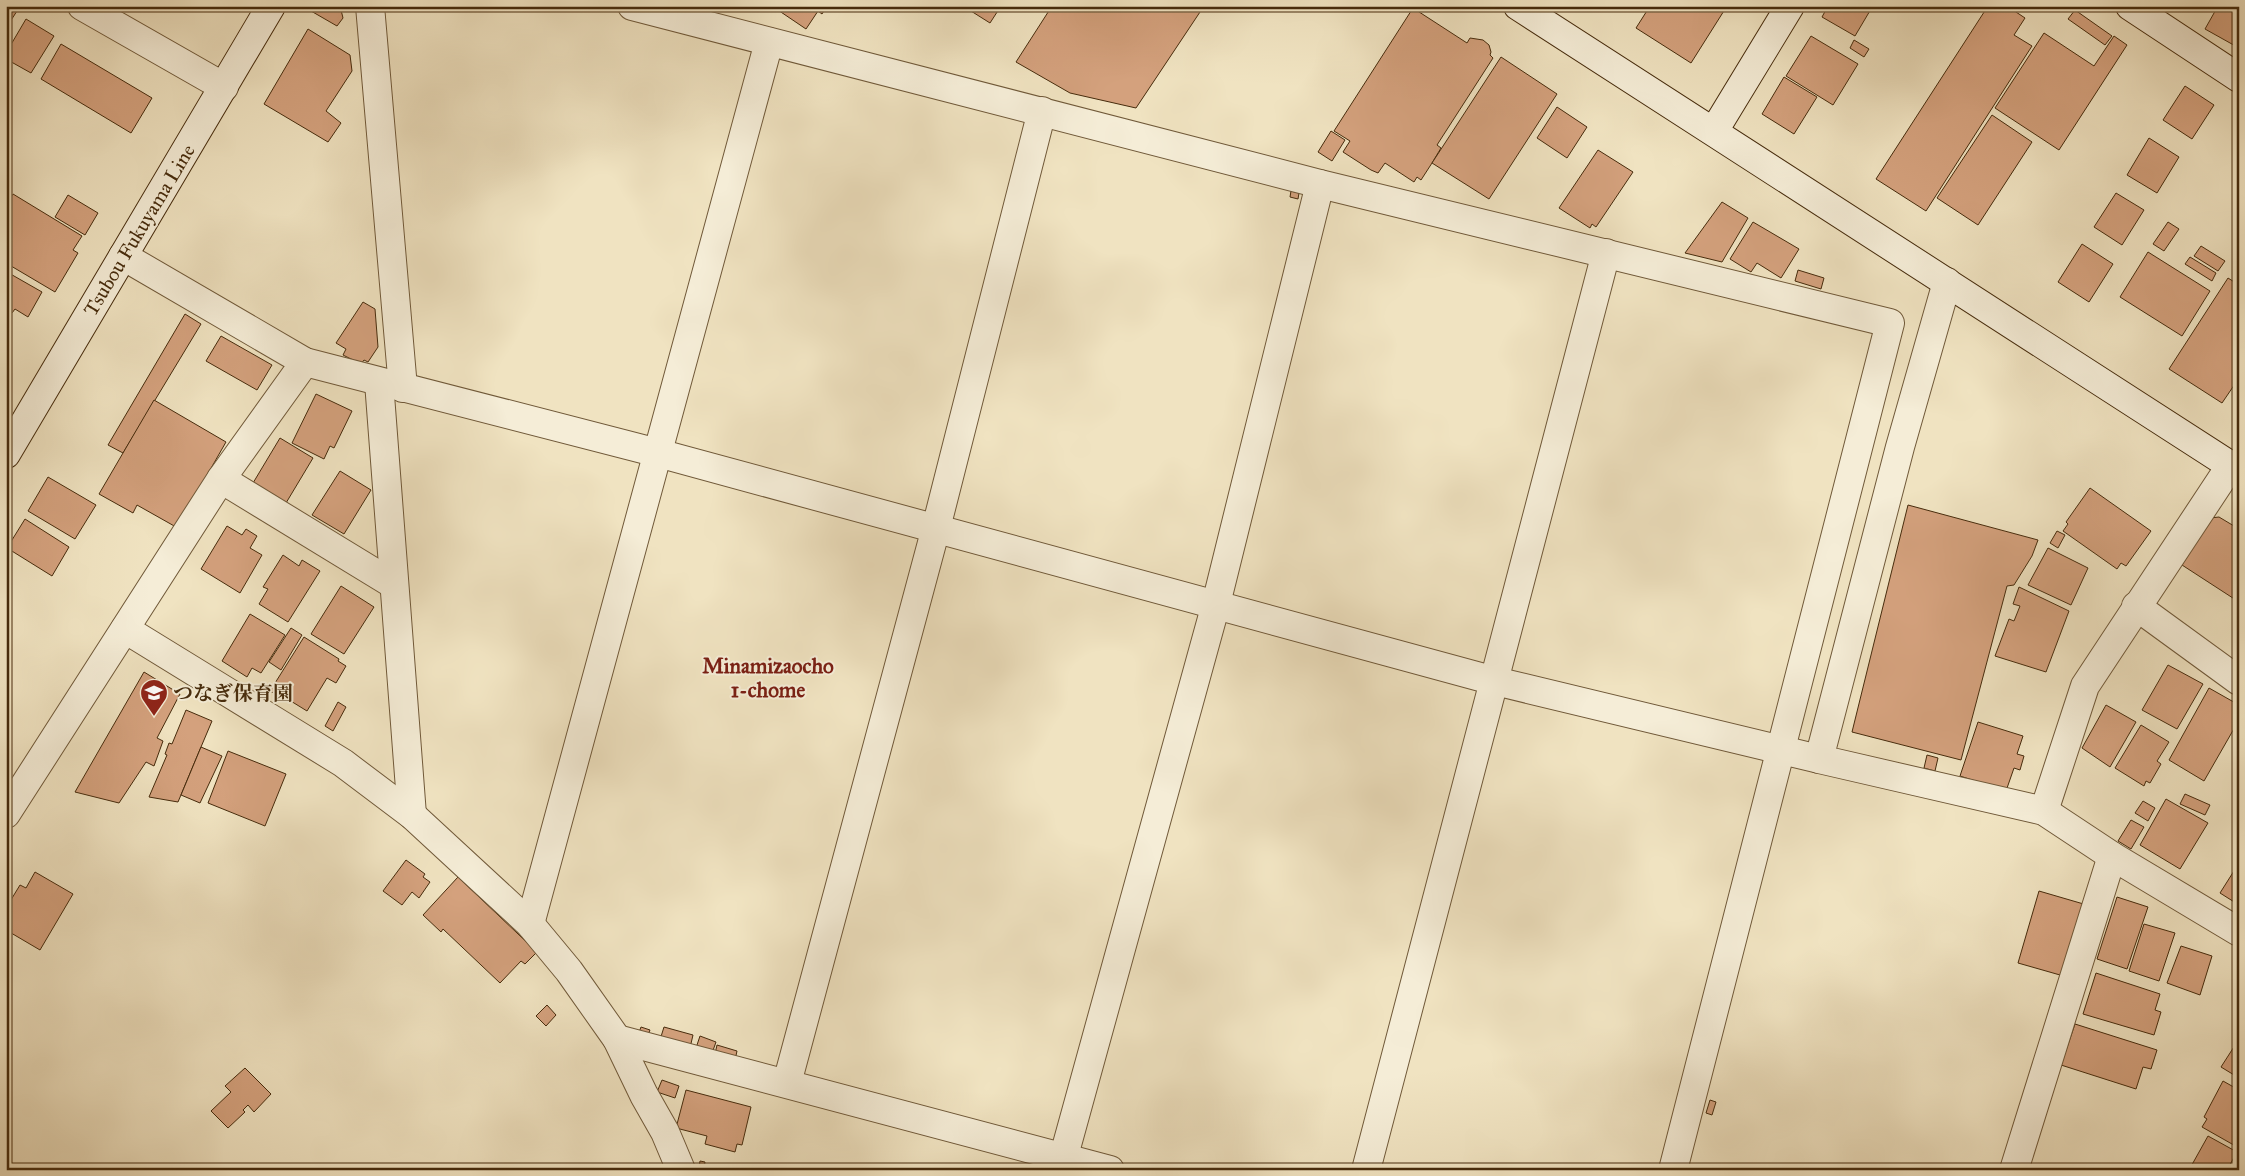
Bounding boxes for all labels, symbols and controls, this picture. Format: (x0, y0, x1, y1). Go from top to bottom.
street label: Tsubou Fukuyama Line (78, 140, 200, 320)
district label: Minamizaocho 1-chome (702, 653, 834, 703)
school or university icon: つなぎ保育園 (139, 678, 169, 717)
place label: つなぎ保育園 (173, 681, 293, 705)

